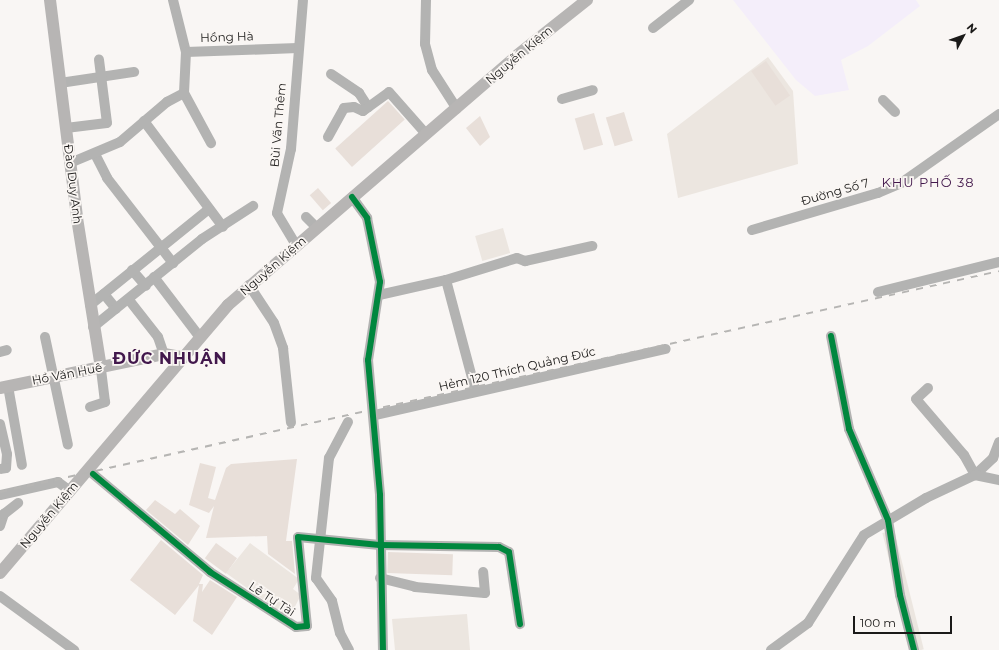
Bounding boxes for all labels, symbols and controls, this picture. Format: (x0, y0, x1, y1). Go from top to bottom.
north arrow (943, 16, 983, 56)
text: N (964, 20, 980, 36)
street label: Nguyễn Kiệm (483, 23, 555, 87)
street label: Hồng Hà (200, 29, 254, 45)
street label: Bùi Văn Thêm (267, 82, 289, 168)
street label: Đào Duy Anh (61, 143, 85, 225)
district label: KHU PHỐ 38 (881, 174, 975, 190)
street label: Đường Số 7 (799, 175, 871, 209)
street label: Nguyễn Kiệm (237, 233, 309, 299)
street label: Hẻm 120 Thích Quảng Đức (437, 344, 597, 394)
district label: ĐỨC NHUẬN (113, 349, 227, 369)
street label: Hồ Văn Huê (31, 360, 103, 388)
street label: Nguyễn Kiệm (17, 479, 81, 551)
street label: Lê Tự Tài (246, 579, 298, 619)
scale bar (855, 608, 954, 634)
text: 100 m (860, 615, 896, 630)

